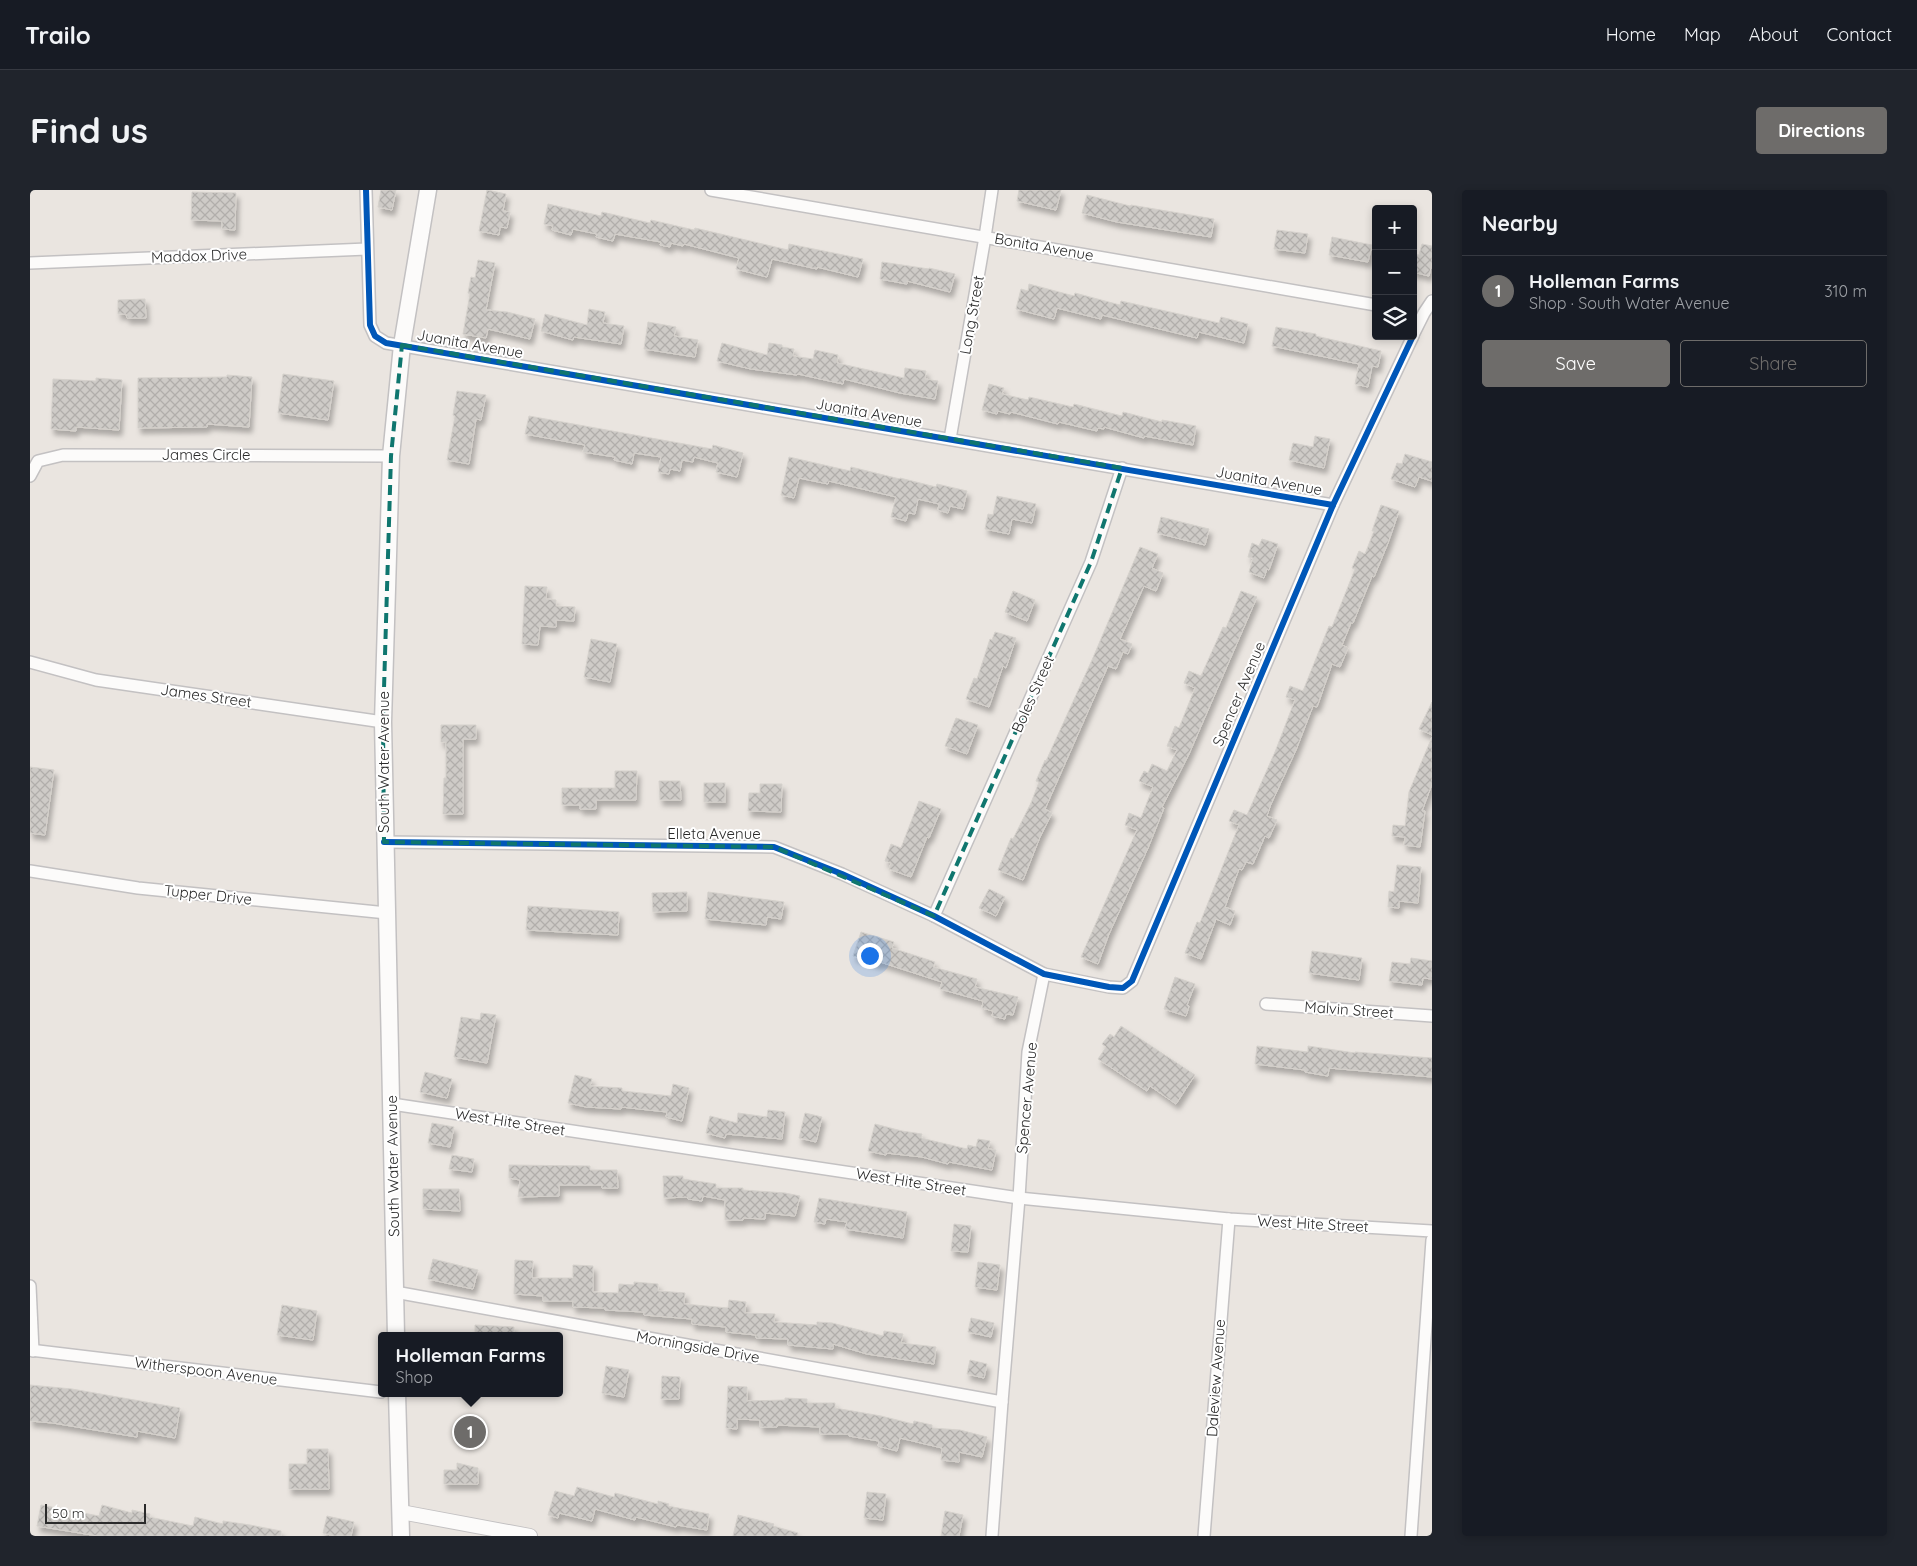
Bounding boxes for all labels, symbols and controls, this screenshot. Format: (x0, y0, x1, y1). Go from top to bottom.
text: Trailo (25, 20, 91, 50)
text: Home (1606, 23, 1656, 46)
text: Map (1684, 23, 1721, 46)
text: About (1749, 23, 1799, 46)
text: Contact (1827, 23, 1892, 46)
button: Directions (1756, 107, 1887, 154)
text: Find us (30, 108, 148, 152)
map controls (1372, 205, 1417, 340)
button: + (1372, 205, 1417, 250)
text: Nearby (1482, 210, 1558, 236)
street label: Bonita Avenue (993, 228, 1095, 265)
street label: Maddox Drive (151, 244, 247, 267)
button: − (1372, 250, 1417, 295)
text: Holleman Farms (1529, 269, 1679, 293)
street label: Long Street (955, 274, 988, 356)
text: 1 (1495, 281, 1501, 301)
text: 310 m (1824, 281, 1867, 301)
text: Shop · South Water Avenue (1529, 293, 1730, 313)
button: layers (1372, 295, 1417, 340)
street label: Juanita Avenue (415, 325, 525, 362)
button: Save (1482, 340, 1670, 387)
button: Share (1680, 340, 1867, 387)
street label: Juanita Avenue (814, 394, 924, 431)
street label: James Circle (162, 445, 250, 464)
street label: Juanita Avenue (1214, 462, 1324, 499)
street label: Spencer Avenue (1208, 639, 1269, 749)
street label: Boles Street (1007, 652, 1058, 735)
street label: James Street (159, 680, 253, 711)
street label: South Water Avenue (374, 691, 393, 833)
street label: Elleta Avenue (667, 824, 761, 843)
street label: Tupper Drive (163, 880, 253, 909)
your location (857, 943, 883, 969)
street label: Malvin Street (1304, 997, 1394, 1022)
street label: Spencer Avenue (1012, 1041, 1041, 1155)
street label: South Water Avenue (382, 1095, 403, 1237)
street label: West Hite Street (454, 1103, 567, 1140)
street label: West Hite Street (855, 1163, 968, 1200)
street label: West Hite Street (1257, 1211, 1369, 1236)
street label: Daleview Avenue (1202, 1319, 1229, 1437)
street label: Morningside Drive (635, 1326, 761, 1367)
popup (378, 1332, 563, 1397)
text: Holleman Farms (395, 1343, 546, 1367)
street label: Witherspoon Avenue (134, 1352, 279, 1389)
text: Shop (395, 1367, 433, 1387)
pin: 1 (454, 1413, 486, 1451)
scale bar (45, 1501, 146, 1524)
text: 50 m (52, 1504, 85, 1522)

